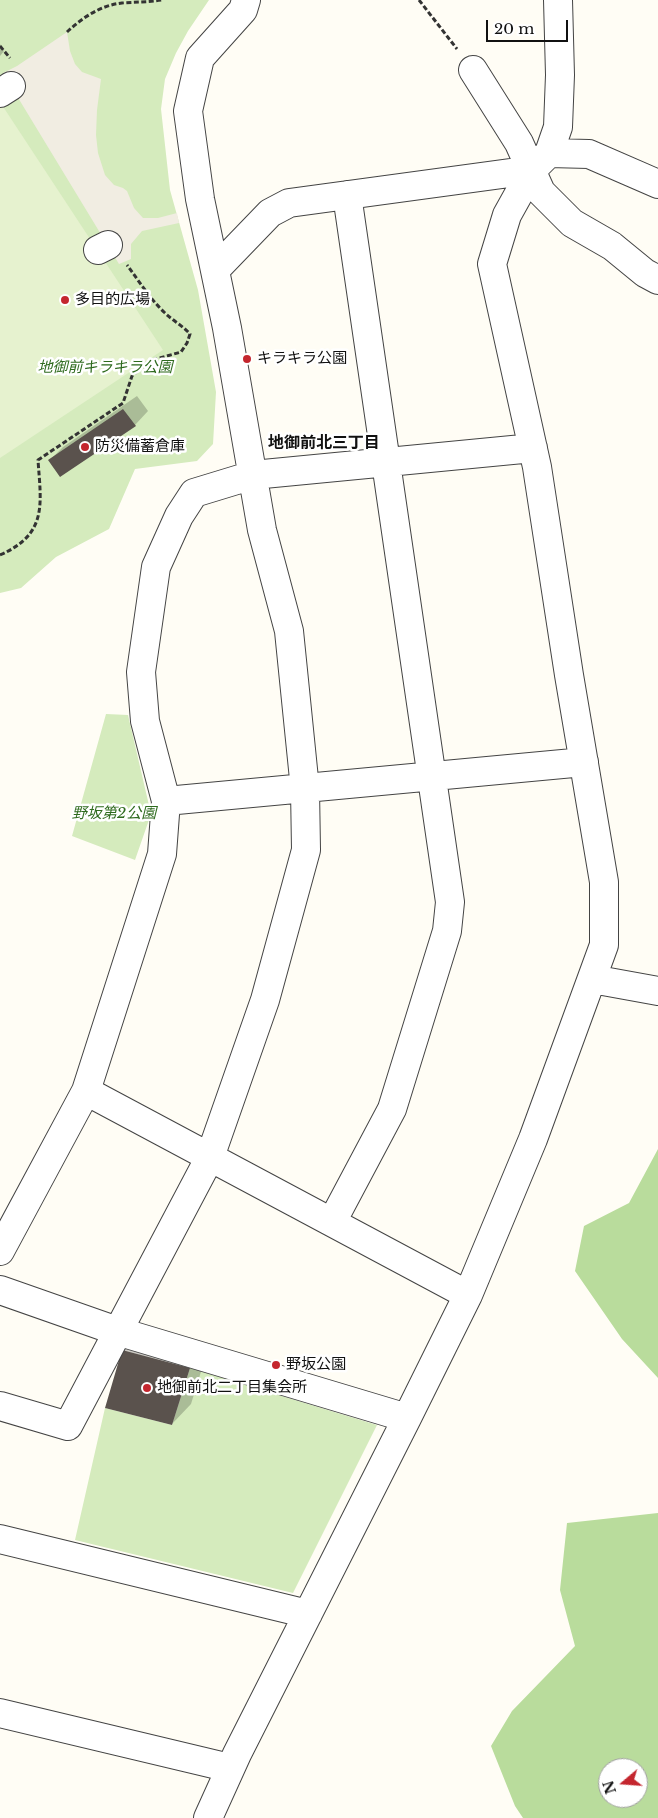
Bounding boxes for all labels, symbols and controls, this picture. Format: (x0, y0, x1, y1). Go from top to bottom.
scale bar (488, 10, 570, 42)
text: 20 m (494, 19, 534, 38)
place label: 多目的広場 (75, 291, 150, 309)
marker: 多目的広場 (59, 294, 71, 306)
place label: キラキラ公園 (257, 350, 347, 368)
marker: キラキラ公園 (241, 353, 253, 365)
park label: 地御前キラキラ公園 (38, 359, 172, 377)
district label: 地御前北三丁目 (268, 433, 380, 453)
place label: 防災備蓄倉庫 (95, 438, 185, 456)
marker: 防災備蓄倉庫 (79, 441, 91, 453)
park label: 野坂第2公園 (72, 805, 156, 823)
place label: 野坂公園 (286, 1356, 346, 1374)
marker: 野坂公園 (270, 1359, 282, 1371)
place label: 地御前北二丁目集会所 (157, 1379, 307, 1397)
marker: 地御前北二丁目集会所 (141, 1382, 153, 1394)
north arrow (598, 1758, 648, 1808)
text: N (599, 1778, 620, 1796)

